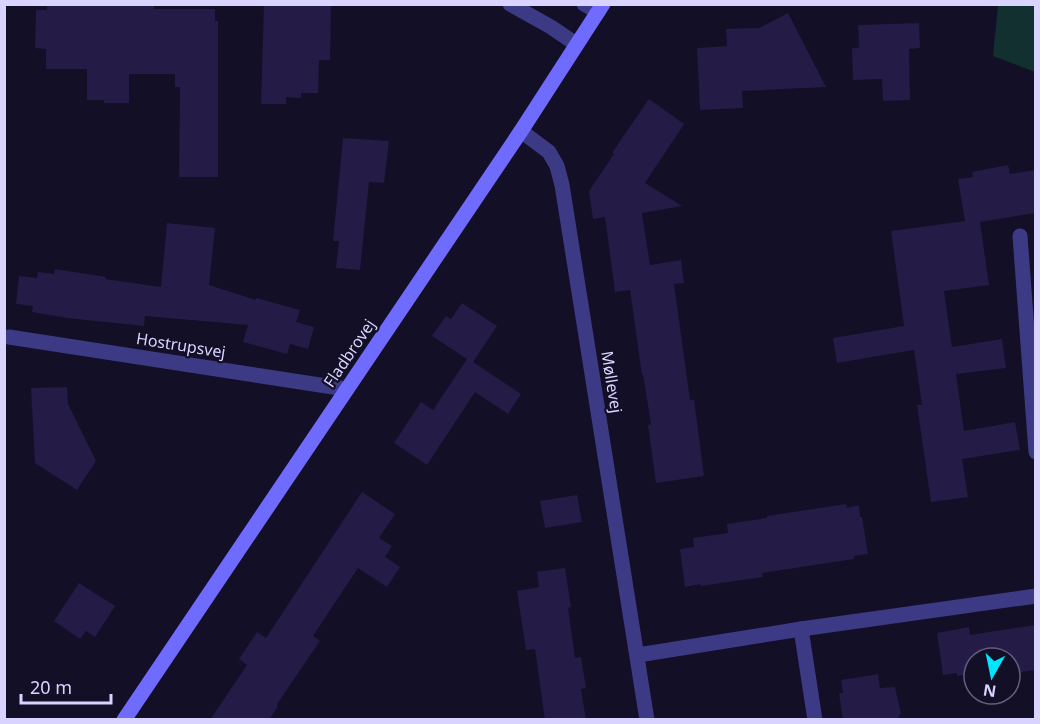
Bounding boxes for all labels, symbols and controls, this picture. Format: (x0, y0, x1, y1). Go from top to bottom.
street label: Fladbrovej (318, 315, 380, 391)
street label: Hostrupsvej (135, 327, 227, 363)
street label: Møllevej (596, 349, 628, 415)
north arrow (962, 646, 1022, 706)
scale bar (21, 667, 111, 705)
text: 20 m (30, 675, 72, 699)
text: N (982, 679, 998, 703)

